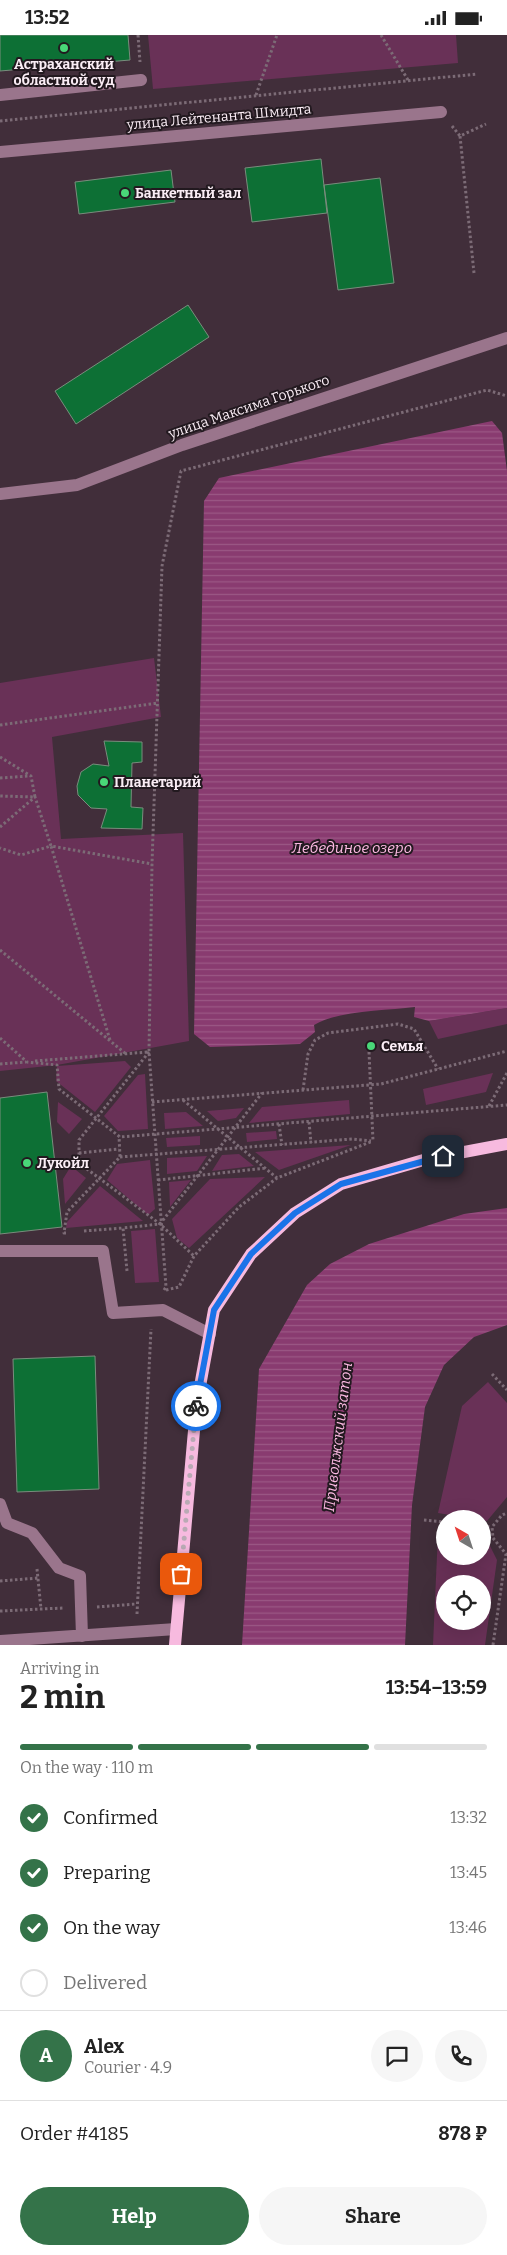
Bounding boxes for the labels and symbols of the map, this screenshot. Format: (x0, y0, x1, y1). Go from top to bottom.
marker: Астраханский областной суд (58, 42, 70, 54)
place label: Астраханский областной суд (14, 56, 115, 89)
street label: улица Лейтенанта Шмидта (125, 100, 312, 134)
place label: Банкетный зал (135, 185, 242, 202)
marker: Банкетный зал (119, 187, 131, 199)
street label: улица Максима Горького (165, 371, 332, 443)
place label: Планетарий (114, 774, 202, 791)
marker: Планетарий (98, 776, 110, 788)
water label: Лебединое озеро (291, 839, 412, 857)
place label: Семья (381, 1038, 423, 1055)
marker: Семья (365, 1040, 377, 1052)
pin (422, 1135, 464, 1177)
place label: Лукойл (37, 1155, 89, 1172)
marker: Лукойл (21, 1157, 33, 1169)
water label: Приволжский затон (320, 1361, 356, 1513)
courier (171, 1381, 221, 1431)
north arrow (436, 1510, 491, 1565)
pin (160, 1553, 202, 1595)

